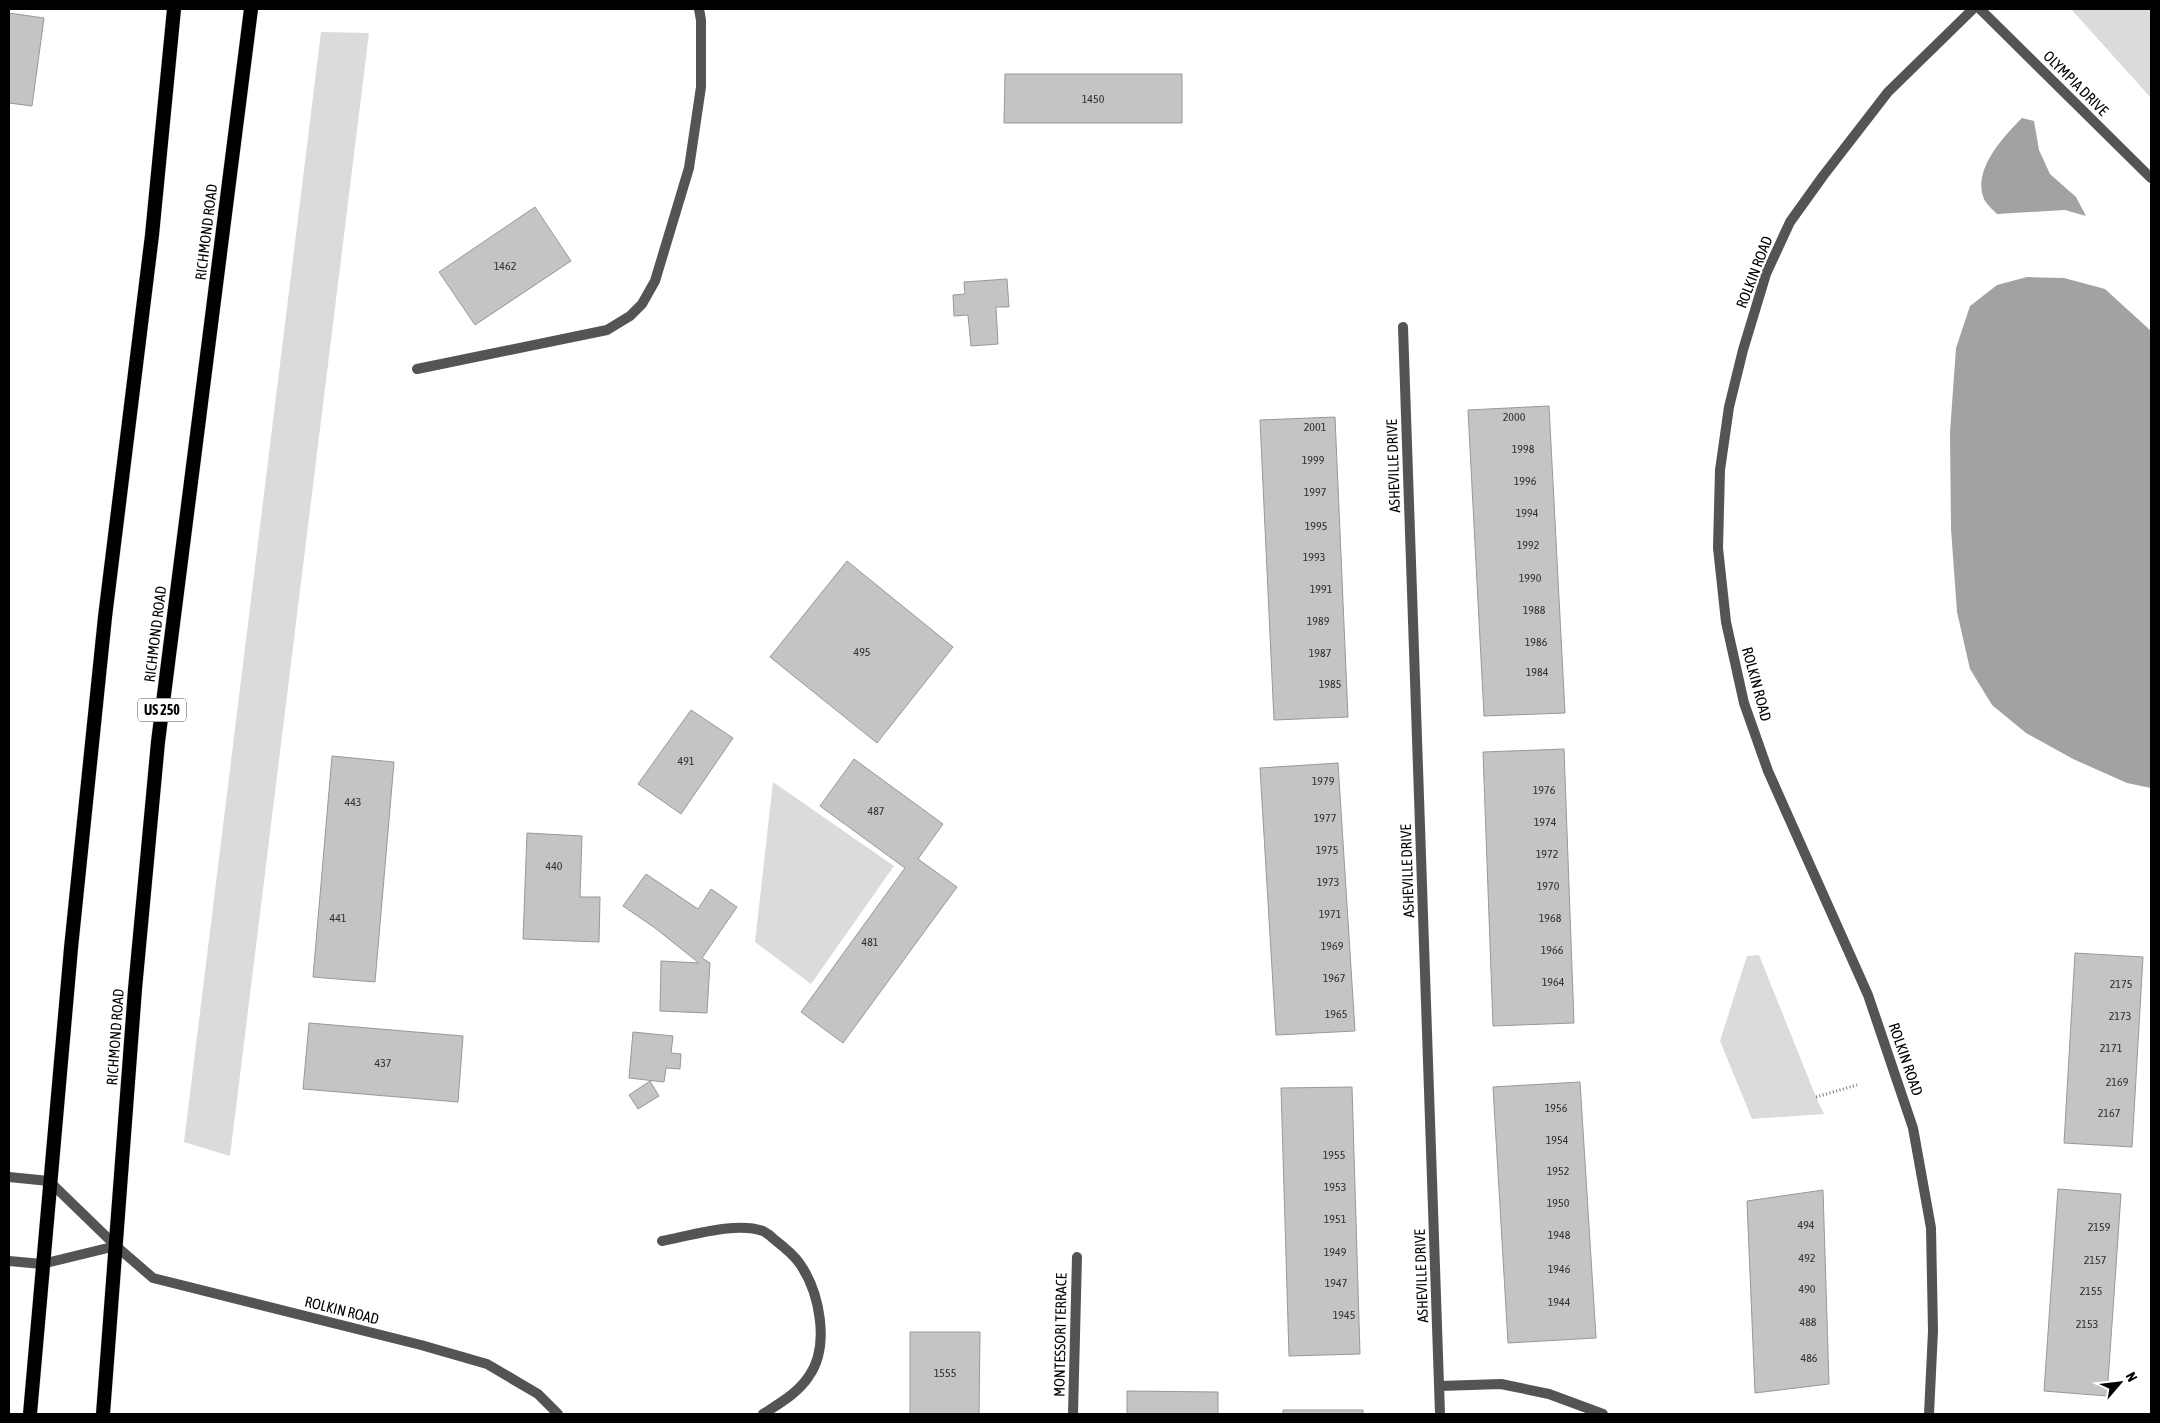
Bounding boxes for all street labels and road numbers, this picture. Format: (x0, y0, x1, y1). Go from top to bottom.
street label: OLYMPIA DRIVE (2040, 47, 2112, 119)
street label: RICHMOND ROAD (192, 183, 220, 281)
street label: ROLKIN ROAD (1732, 234, 1776, 310)
street label: ASHEVILLE DRIVE (1383, 418, 1403, 513)
street label: RICHMOND ROAD (141, 585, 169, 683)
street label: ROLKIN ROAD (1739, 645, 1775, 723)
road number: US 250 (138, 698, 186, 722)
street label: ASHEVILLE DRIVE (1397, 823, 1417, 918)
street label: RICHMOND ROAD (103, 988, 127, 1086)
street label: ROLKIN ROAD (1886, 1020, 1926, 1098)
street label: ASHEVILLE DRIVE (1411, 1228, 1431, 1323)
street label: MONTESSORI TERRACE (1050, 1272, 1070, 1397)
street label: ROLKIN ROAD (303, 1293, 381, 1327)

